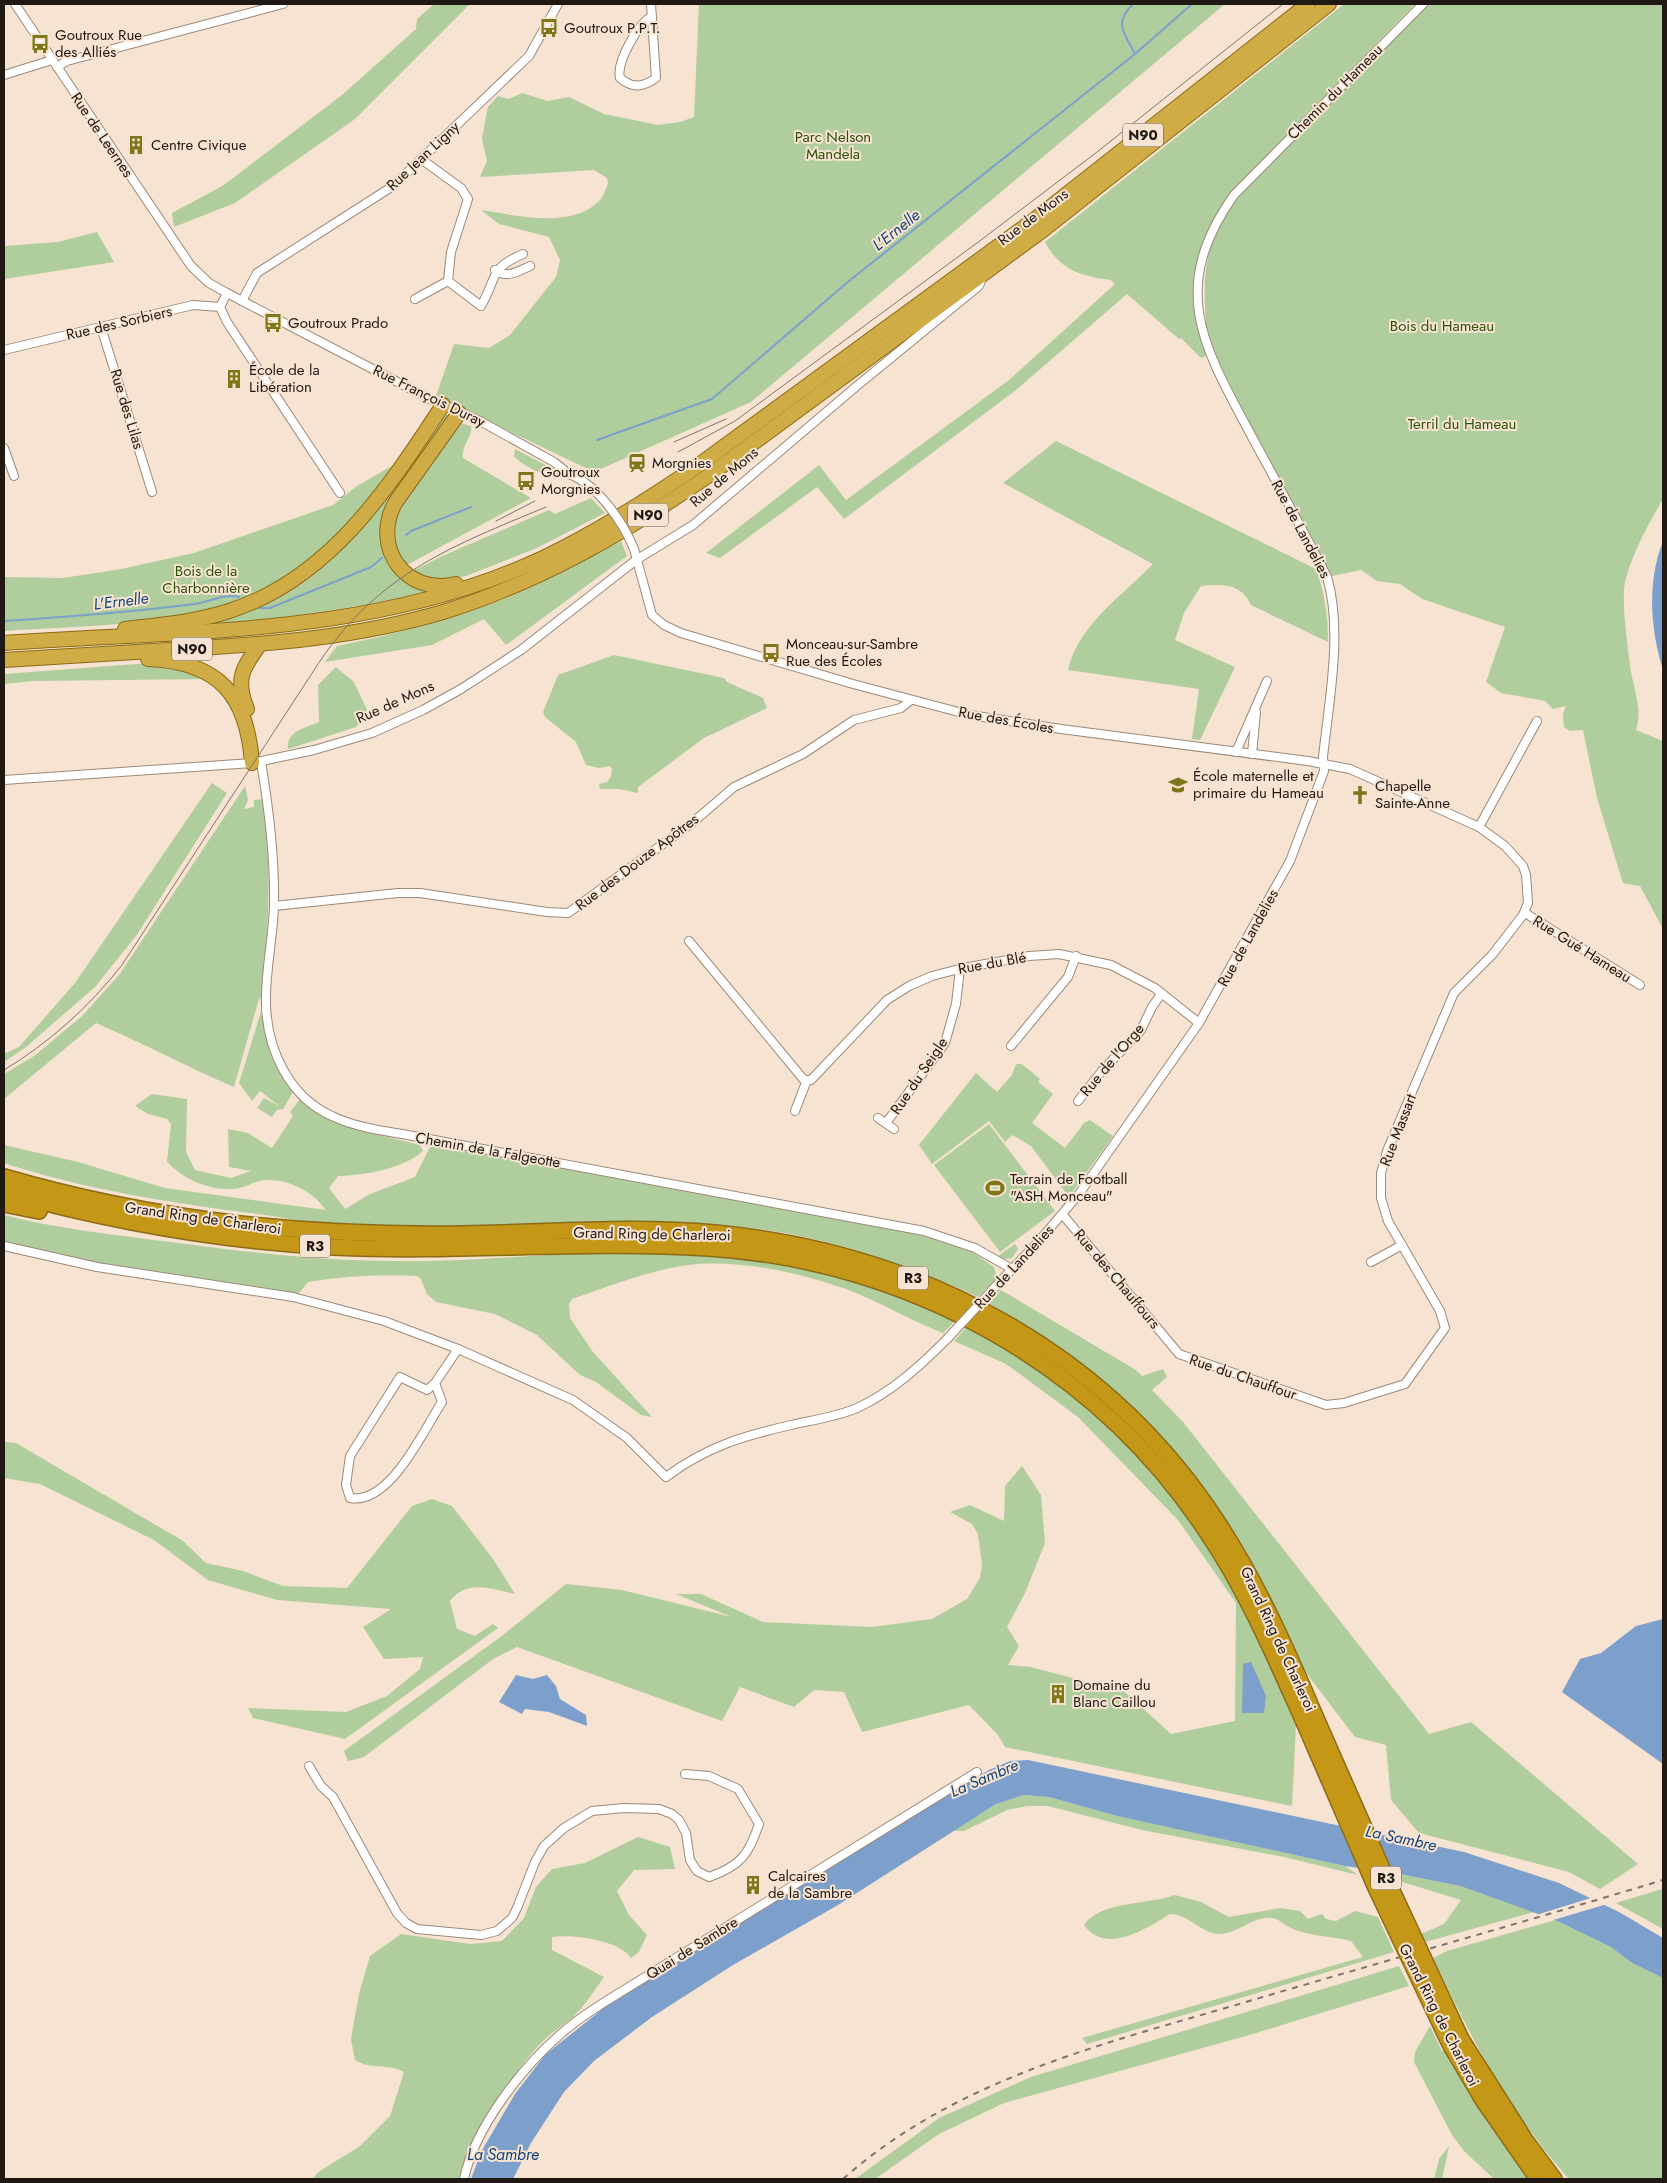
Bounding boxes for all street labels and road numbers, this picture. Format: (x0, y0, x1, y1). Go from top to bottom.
street label: Chemin du Hameau (1282, 39, 1388, 145)
street label: Rue de Leernes (65, 88, 139, 182)
street label: Rue Jean Ligny (381, 116, 465, 196)
road number: N90 (1123, 124, 1163, 146)
street label: Rue de Mons (993, 183, 1073, 251)
street label: Rue des Sorbiers (64, 300, 174, 346)
street label: Rue François Duray (369, 359, 489, 433)
street label: Rue des Lilas (104, 366, 150, 452)
street label: Rue de Mons (685, 442, 763, 512)
street label: Rue de Landelies (1266, 476, 1336, 582)
road number: N90 (628, 504, 668, 526)
road number: N90 (172, 638, 212, 661)
street label: Rue de Mons (352, 675, 438, 729)
street label: Rue des Écoles (957, 701, 1055, 739)
street label: Rue des Douze Apôtres (571, 808, 703, 916)
street label: Rue de Landelies (1212, 885, 1284, 991)
street label: Rue Gué Hameau (1528, 910, 1636, 988)
street label: Rue du Blé (956, 946, 1028, 980)
street label: Rue de l'Orge (1075, 1018, 1149, 1101)
street label: Rue du Seigle (885, 1033, 953, 1119)
street label: Rue Massart (1374, 1090, 1422, 1169)
street label: Chemin de la Falgeotte (414, 1126, 563, 1174)
street label: Grand Ring de Charleroi (123, 1196, 283, 1240)
street label: Rue de Landelies (969, 1220, 1059, 1314)
street label: Grand Ring de Charleroi (573, 1222, 731, 1246)
street label: Rue des Chauffours (1069, 1224, 1165, 1334)
road number: R3 (300, 1234, 330, 1258)
road number: R3 (898, 1266, 928, 1290)
street label: Rue du Chauffour (1186, 1348, 1301, 1406)
street label: Grand Ring de Charleroi (1235, 1563, 1321, 1715)
road number: R3 (1371, 1866, 1401, 1890)
street label: Quai de Sambre (642, 1911, 742, 1985)
street label: Grand Ring de Charleroi (1393, 1940, 1485, 2090)

